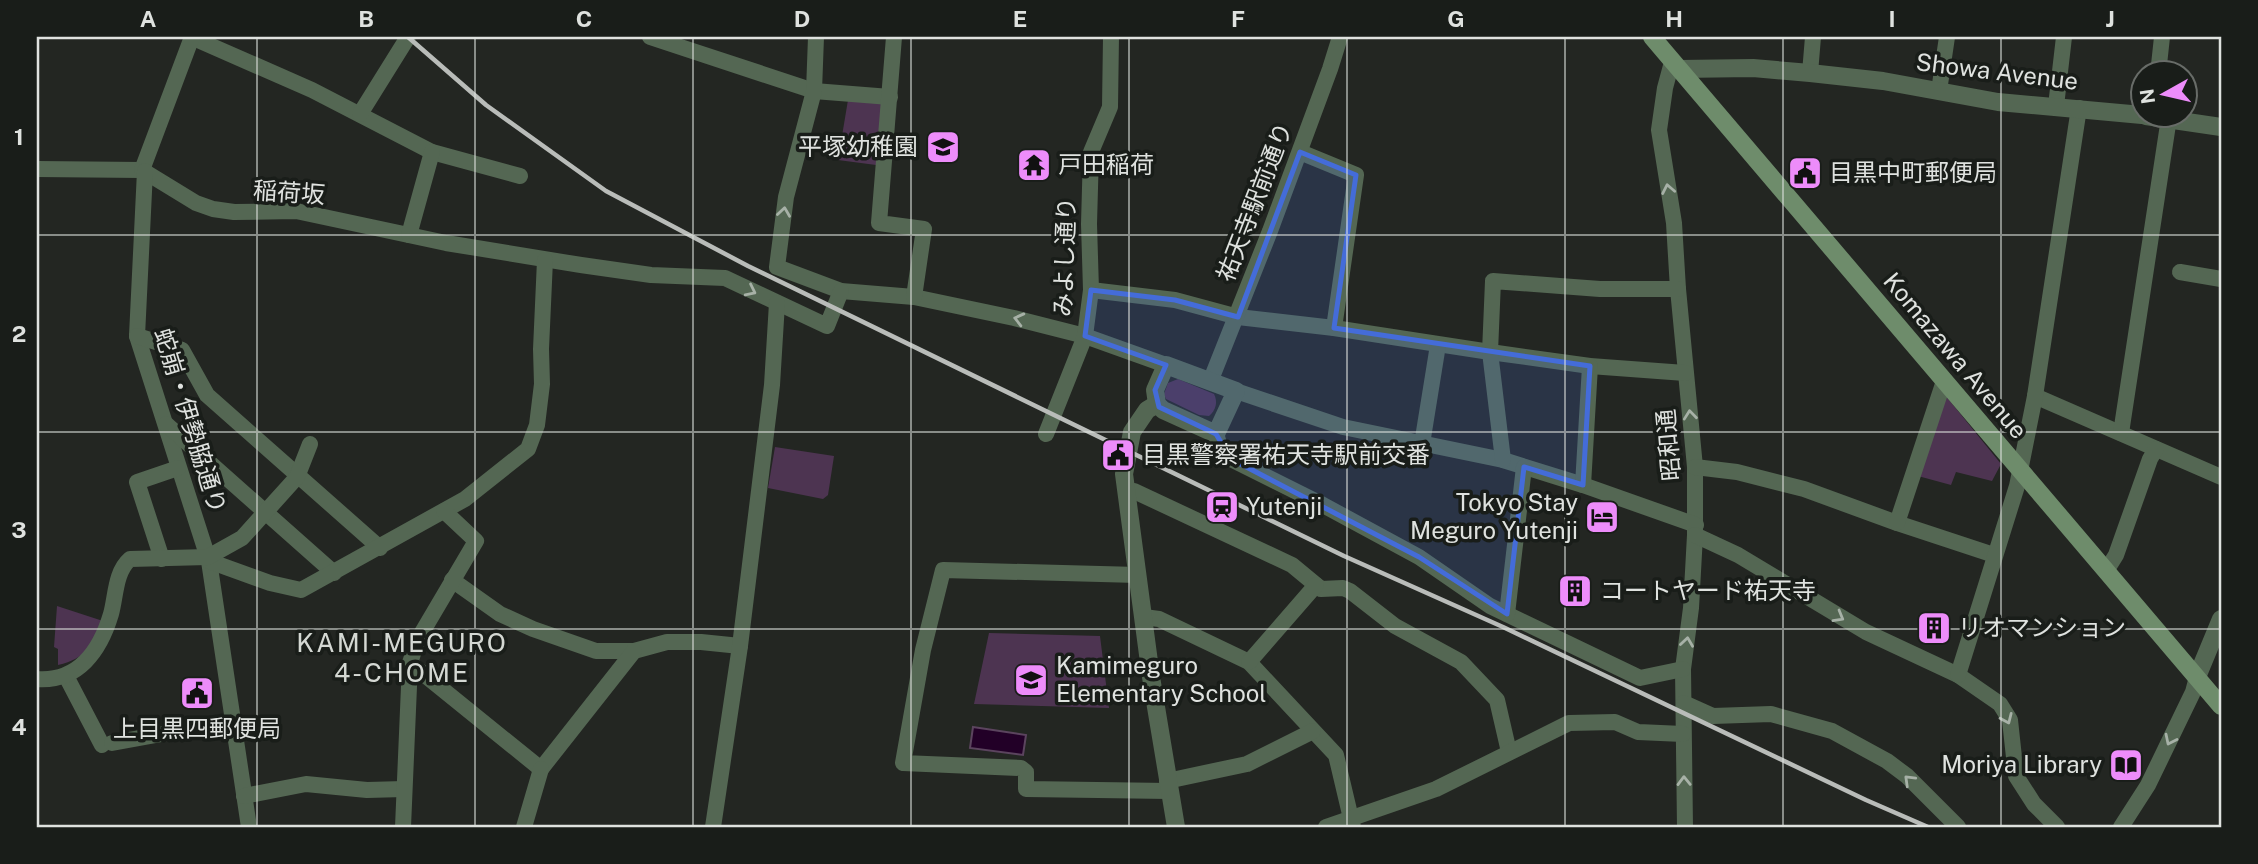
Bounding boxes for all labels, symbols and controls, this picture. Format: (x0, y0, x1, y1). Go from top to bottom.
text: A (140, 5, 157, 32)
text: B (358, 5, 374, 32)
text: C (576, 5, 592, 32)
text: D (794, 5, 810, 32)
text: E (1013, 5, 1027, 32)
text: F (1231, 5, 1245, 32)
text: G (1447, 5, 1465, 32)
text: H (1665, 5, 1683, 32)
text: I (1888, 5, 1896, 32)
text: J (2105, 5, 2115, 32)
street label: Showa Avenue (1914, 47, 2080, 95)
north arrow (2128, 60, 2198, 130)
text: N (2135, 87, 2159, 105)
street label: 祐天寺駅前通り (1211, 118, 1297, 285)
text: 1 (14, 123, 24, 150)
school or university icon: 平塚幼稚園 (924, 128, 962, 166)
place label: 平塚幼稚園 (798, 132, 918, 160)
temple icon: 戸田稲荷 (1015, 146, 1053, 184)
place label: 戸田稲荷 (1058, 150, 1154, 178)
public building icon: 目黒中町郵便局 (1786, 154, 1824, 192)
place label: 目黒中町郵便局 (1829, 158, 1997, 186)
street label: 稲荷坂 (252, 176, 326, 208)
one-way arrow (1661, 183, 1676, 195)
street label: みよし通り (1048, 197, 1080, 317)
one-way arrow (776, 206, 791, 218)
street label: Komazawa Avenue (1878, 267, 2033, 444)
one-way arrow (744, 282, 756, 296)
one-way arrow (1013, 313, 1025, 327)
text: 2 (12, 320, 26, 347)
street label: 蛇崩・伊勢脇通り (150, 325, 232, 517)
street label: 昭和通 (1651, 408, 1685, 482)
one-way arrow (1682, 409, 1697, 421)
public building icon: 目黒警察署祐天寺駅前交番 (1099, 436, 1137, 474)
place label: 目黒警察署祐天寺駅前交番 (1142, 440, 1430, 468)
station icon: Yutenji (1203, 488, 1241, 526)
place label: Tokyo Stay Meguro Yutenji (1410, 488, 1578, 544)
place label: Yutenji (1246, 492, 1322, 520)
hotel icon: Tokyo Stay Meguro Yutenji (1583, 498, 1621, 536)
text: 3 (11, 516, 27, 543)
building icon: コートヤード祐天寺 (1556, 572, 1594, 610)
place label: コートヤード祐天寺 (1600, 576, 1816, 604)
one-way arrow (1832, 609, 1845, 622)
building icon: リオマンション (1915, 609, 1953, 647)
place label: リオマンション (1958, 613, 2126, 641)
district label: KAMI-MEGURO 4-CHOME (296, 627, 508, 688)
one-way arrow (1679, 636, 1694, 648)
place label: Kamimeguro Elementary School (1056, 651, 1267, 707)
school or university icon: Kamimeguro Elementary School (1012, 661, 1050, 699)
public building icon: 上目黒四郵便局 (178, 674, 216, 712)
one-way arrow (1999, 712, 2013, 724)
text: 4 (11, 713, 27, 740)
place label: 上目黒四郵便局 (113, 714, 281, 742)
one-way arrow (2164, 733, 2178, 745)
library icon: Moriya Library (2107, 746, 2145, 784)
place label: Moriya Library (1941, 750, 2102, 778)
one-way arrow (1677, 775, 1692, 786)
one-way arrow (1904, 775, 1917, 788)

